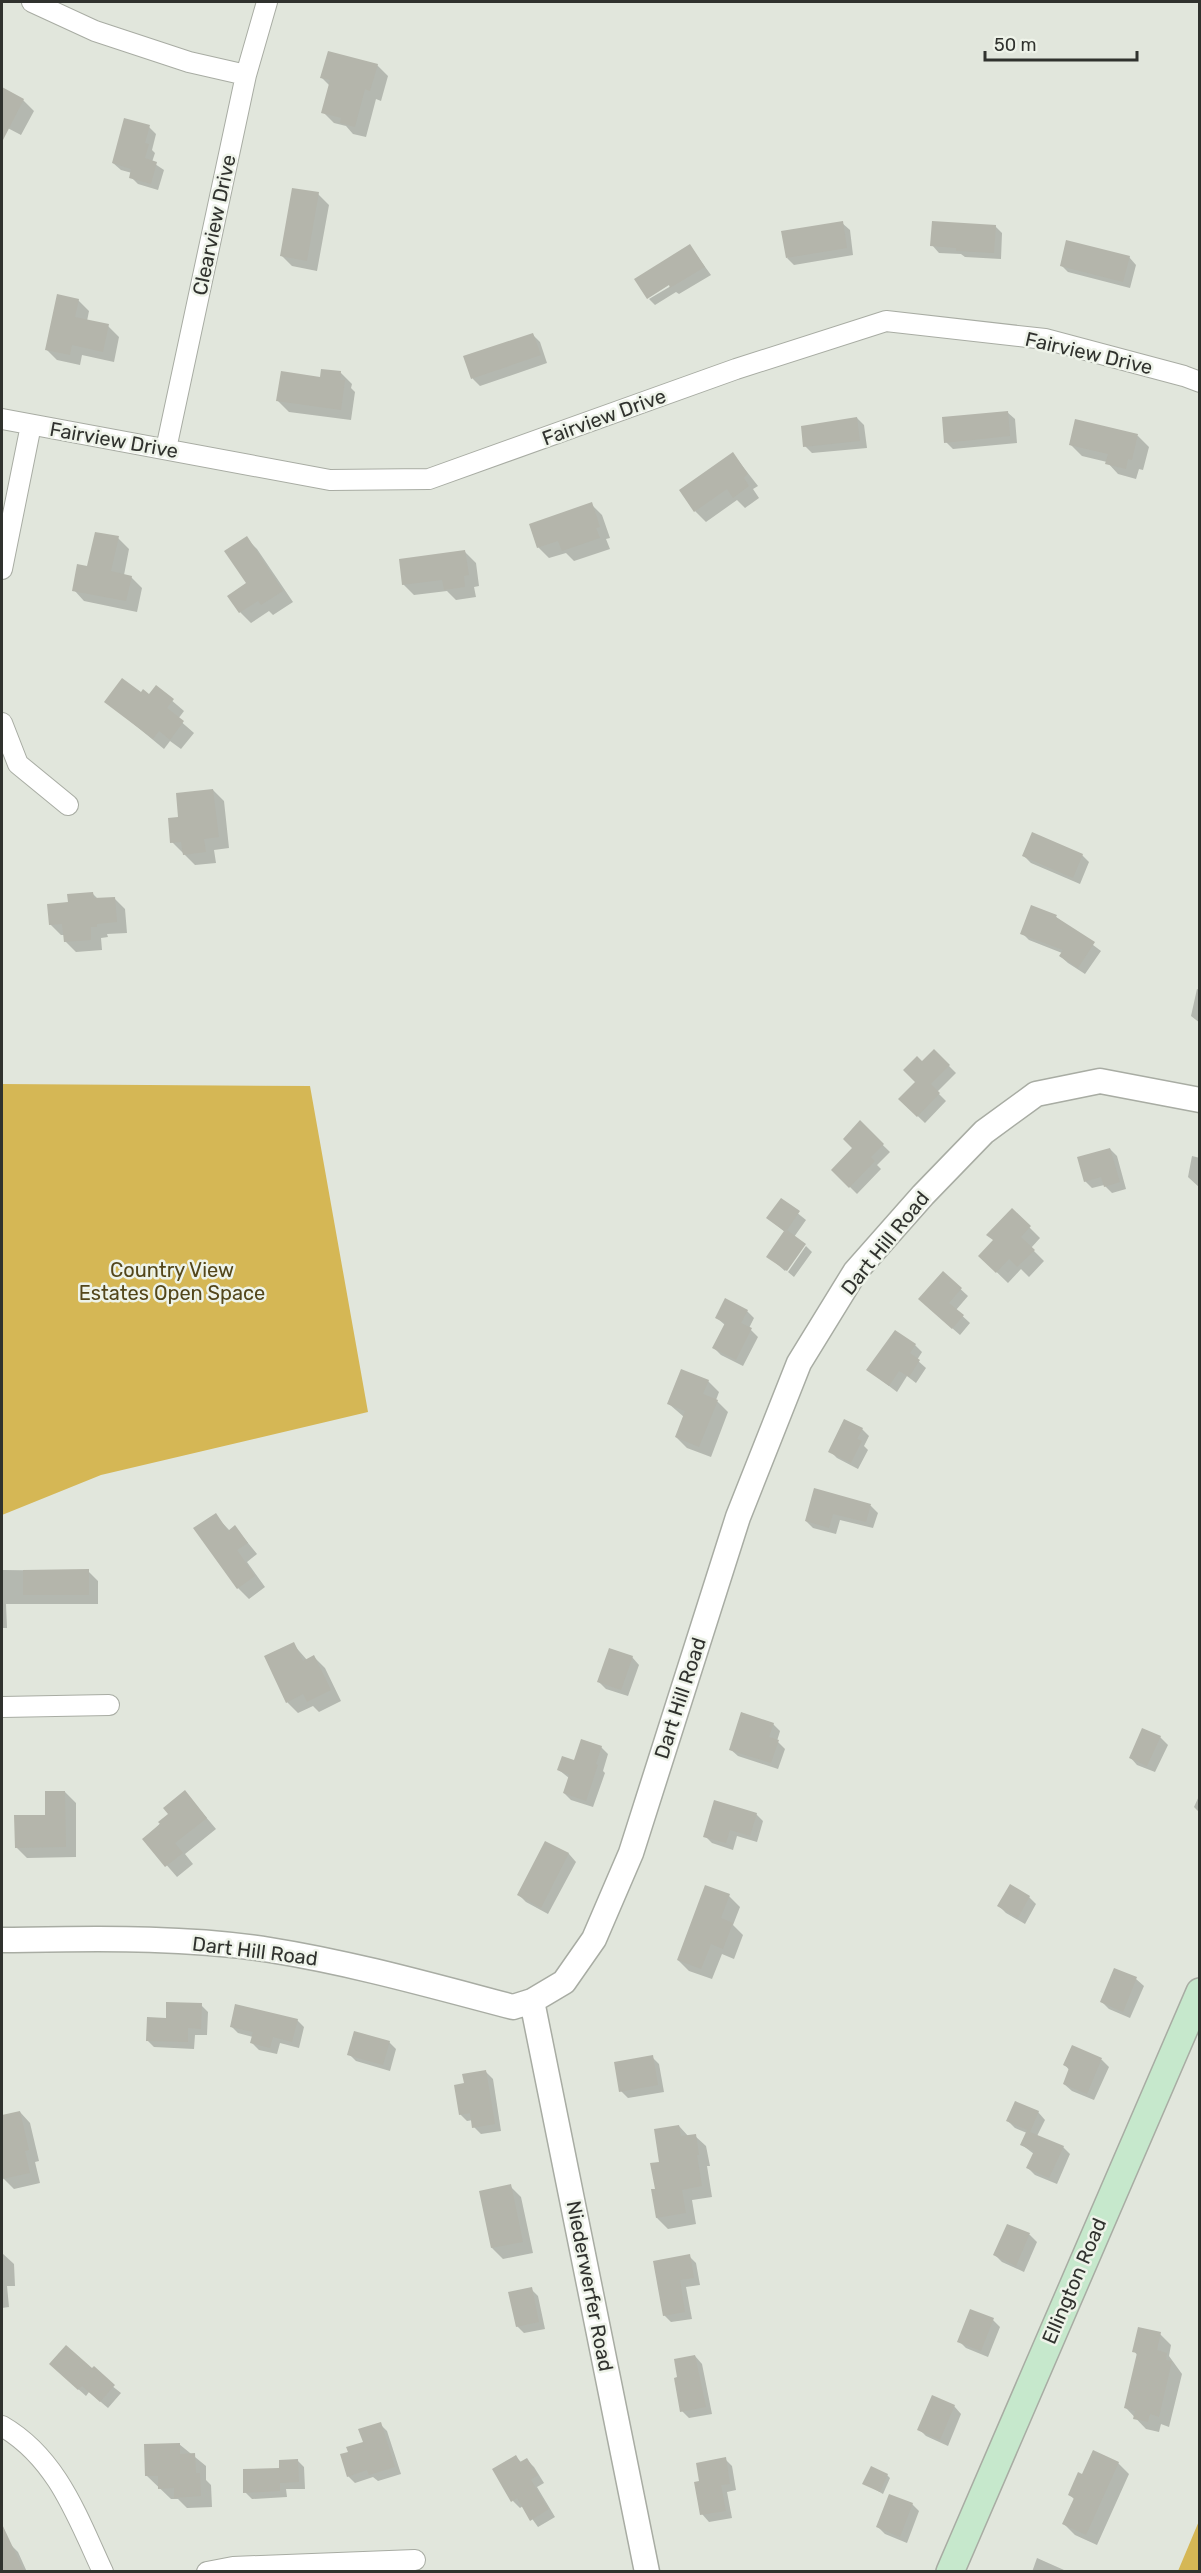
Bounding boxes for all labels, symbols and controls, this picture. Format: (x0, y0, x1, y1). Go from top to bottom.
scale bar (985, 24, 1136, 62)
text: 50 m (994, 34, 1037, 56)
street label: Clearview Drive (187, 152, 241, 298)
street label: Fairview Drive (1023, 327, 1155, 379)
street label: Fairview Drive (539, 383, 669, 451)
street label: Fairview Drive (48, 417, 180, 463)
street label: Dart Hill Road (836, 1186, 934, 1300)
park label: Country View Estates Open Space (79, 1258, 265, 1305)
street label: Dart Hill Road (649, 1634, 711, 1762)
street label: Dart Hill Road (191, 1931, 319, 1971)
street label: Niederwerfer Road (562, 2199, 618, 2373)
street label: Ellington Road (1037, 2214, 1111, 2348)

